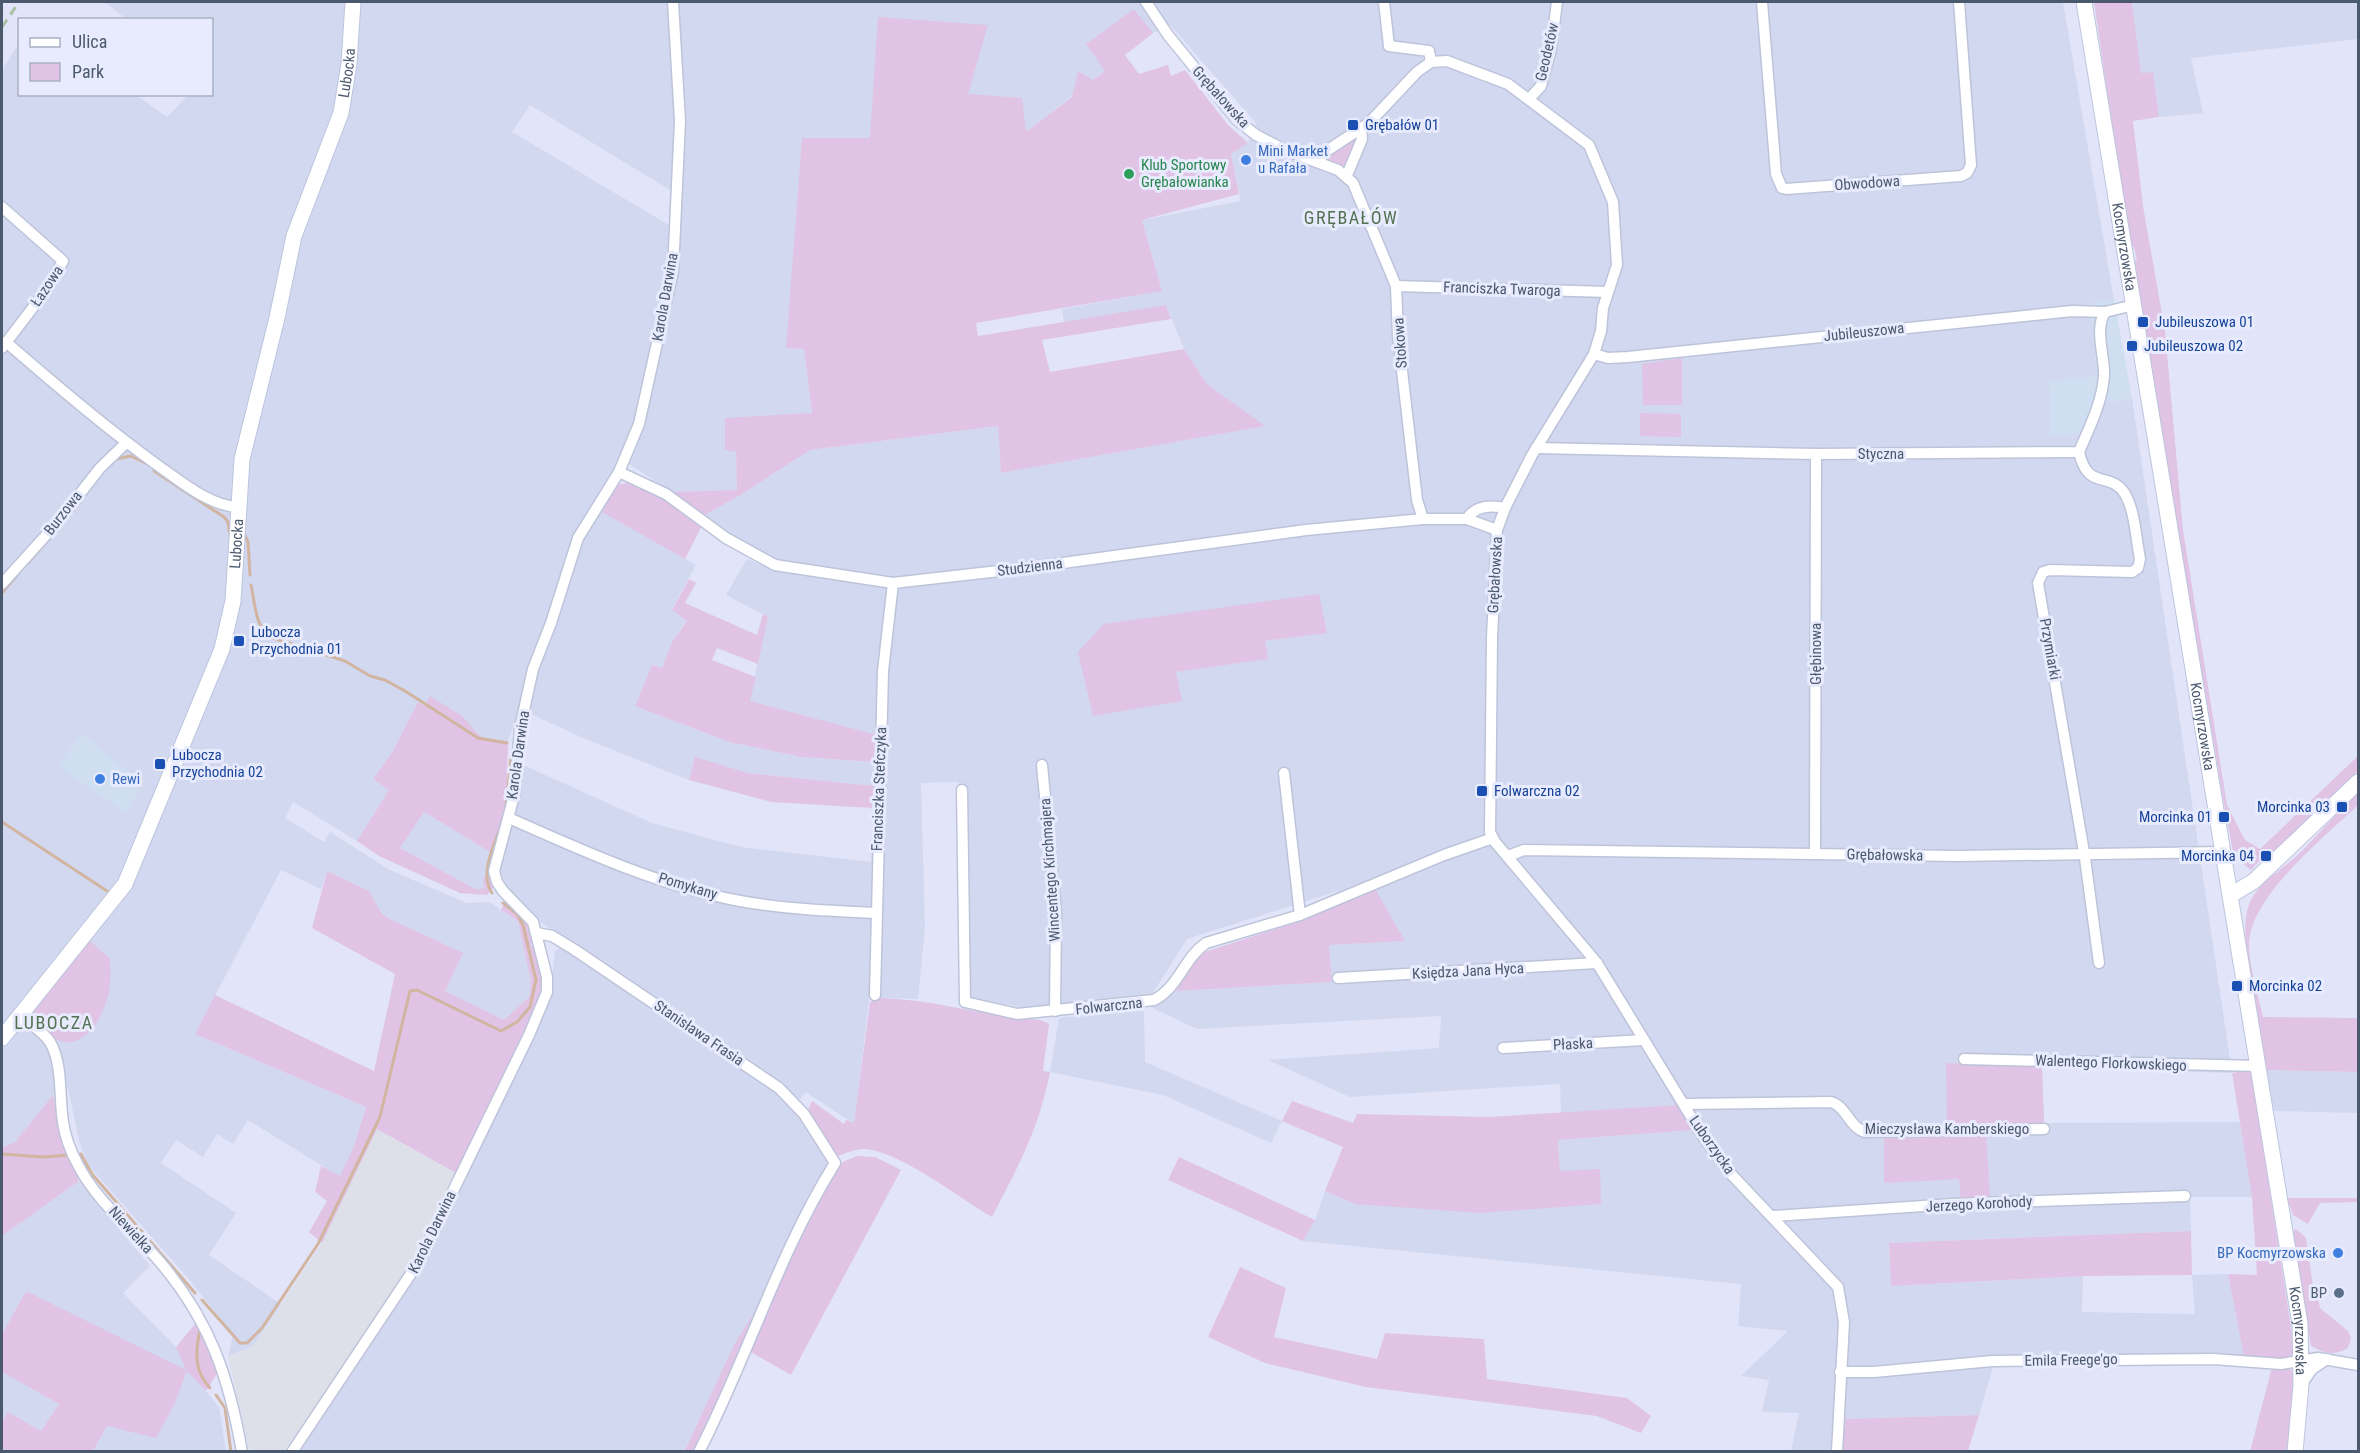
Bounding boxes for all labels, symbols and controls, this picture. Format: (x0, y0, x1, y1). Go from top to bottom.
legend (18, 18, 213, 96)
street label: Geodetów (1532, 21, 1563, 83)
text: Ulica (72, 31, 107, 52)
street label: Lubocka (335, 48, 359, 99)
text: Park (72, 61, 104, 82)
street label: Grębałowska (1189, 62, 1253, 132)
place label: Grębałów 01 (1365, 116, 1439, 134)
marker: Grębałów 01 (1346, 118, 1360, 132)
place label: Mini Market u Rafała (1258, 142, 1328, 177)
marker: Mini Market u Rafała (1239, 153, 1253, 167)
place label: Klub Sportowy Grębałowianka (1141, 156, 1229, 191)
marker: Klub Sportowy Grębałowianka (1122, 167, 1136, 181)
street label: Obwodowa (1834, 172, 1900, 194)
street label: Kocmyrzowska (2108, 201, 2140, 292)
district label: GRĘBAŁÓW (1304, 207, 1398, 228)
street label: Karola Darwina (648, 251, 682, 343)
street label: Łazowa (27, 262, 67, 310)
street label: Franciszka Twaroga (1443, 278, 1561, 300)
place label: Jubileuszowa 01 (2155, 313, 2254, 331)
marker: Jubileuszowa 01 (2136, 315, 2150, 329)
street label: Stokowa (1389, 317, 1411, 369)
street label: Jubileuszowa (1823, 319, 1905, 345)
place label: Jubileuszowa 02 (2144, 337, 2243, 355)
marker: Jubileuszowa 02 (2125, 339, 2139, 353)
street label: Styczna (1858, 445, 1904, 463)
street label: Burzowa (40, 487, 86, 539)
street label: Lubocka (226, 518, 247, 569)
street label: Grębałowska (1484, 536, 1506, 614)
street label: Studzienna (996, 554, 1064, 580)
street label: Przymiarki (2036, 617, 2064, 681)
place label: Lubocza Przychodnia 01 (251, 623, 342, 658)
street label: Głębinowa (1807, 623, 1825, 685)
marker: Lubocza Przychodnia 01 (232, 634, 246, 648)
street label: Kocmyrzowska (2186, 681, 2218, 772)
street label: Karola Darwina (503, 709, 533, 801)
street label: Franciszka Stefczyka (868, 726, 890, 852)
place label: Lubocza Przychodnia 02 (172, 746, 263, 781)
marker: Lubocza Przychodnia 02 (153, 757, 167, 771)
place label: Rewi (112, 770, 140, 788)
marker: Rewi (93, 772, 107, 786)
place label: Folwarczna 02 (1494, 782, 1580, 800)
marker: Folwarczna 02 (1475, 784, 1489, 798)
street label: Wincentego Kirchmajera (1036, 798, 1064, 942)
place label: Morcinka 03 (2257, 798, 2330, 816)
marker: Morcinka 03 (2335, 800, 2349, 814)
place label: Morcinka 01 (2139, 808, 2212, 826)
marker: Morcinka 01 (2217, 810, 2231, 824)
street label: Grębałowska (1846, 845, 1924, 865)
place label: Morcinka 04 (2181, 847, 2254, 865)
marker: Morcinka 04 (2259, 849, 2273, 863)
street label: Pomykany (656, 869, 720, 903)
street label: Księdza Jana Hyca (1412, 959, 1524, 983)
place label: Morcinka 02 (2249, 977, 2322, 995)
marker: Morcinka 02 (2230, 979, 2244, 993)
street label: Folwarczna (1075, 994, 1143, 1018)
street label: Stanisława Frasia (651, 996, 747, 1070)
district label: LUBOCZA (14, 1012, 94, 1033)
street label: Płaska (1553, 1034, 1593, 1054)
street label: Walentego Florkowskiego (2035, 1051, 2187, 1075)
street label: Luborzycka (1685, 1112, 1739, 1178)
street label: Mieczysława Kamberskiego (1865, 1120, 2029, 1138)
street label: Karola Darwina (404, 1188, 460, 1276)
street label: Jerzego Korohody (1925, 1192, 2033, 1216)
street label: Niewielka (105, 1203, 157, 1257)
place label: BP Kocmyrzowska (2217, 1244, 2326, 1262)
marker: BP Kocmyrzowska (2331, 1246, 2345, 1260)
place label: BP (2310, 1284, 2327, 1302)
street label: Kocmyrzowska (2285, 1285, 2310, 1375)
marker: BP (2332, 1286, 2346, 1300)
street label: Emila Freege'go (2024, 1350, 2118, 1370)

